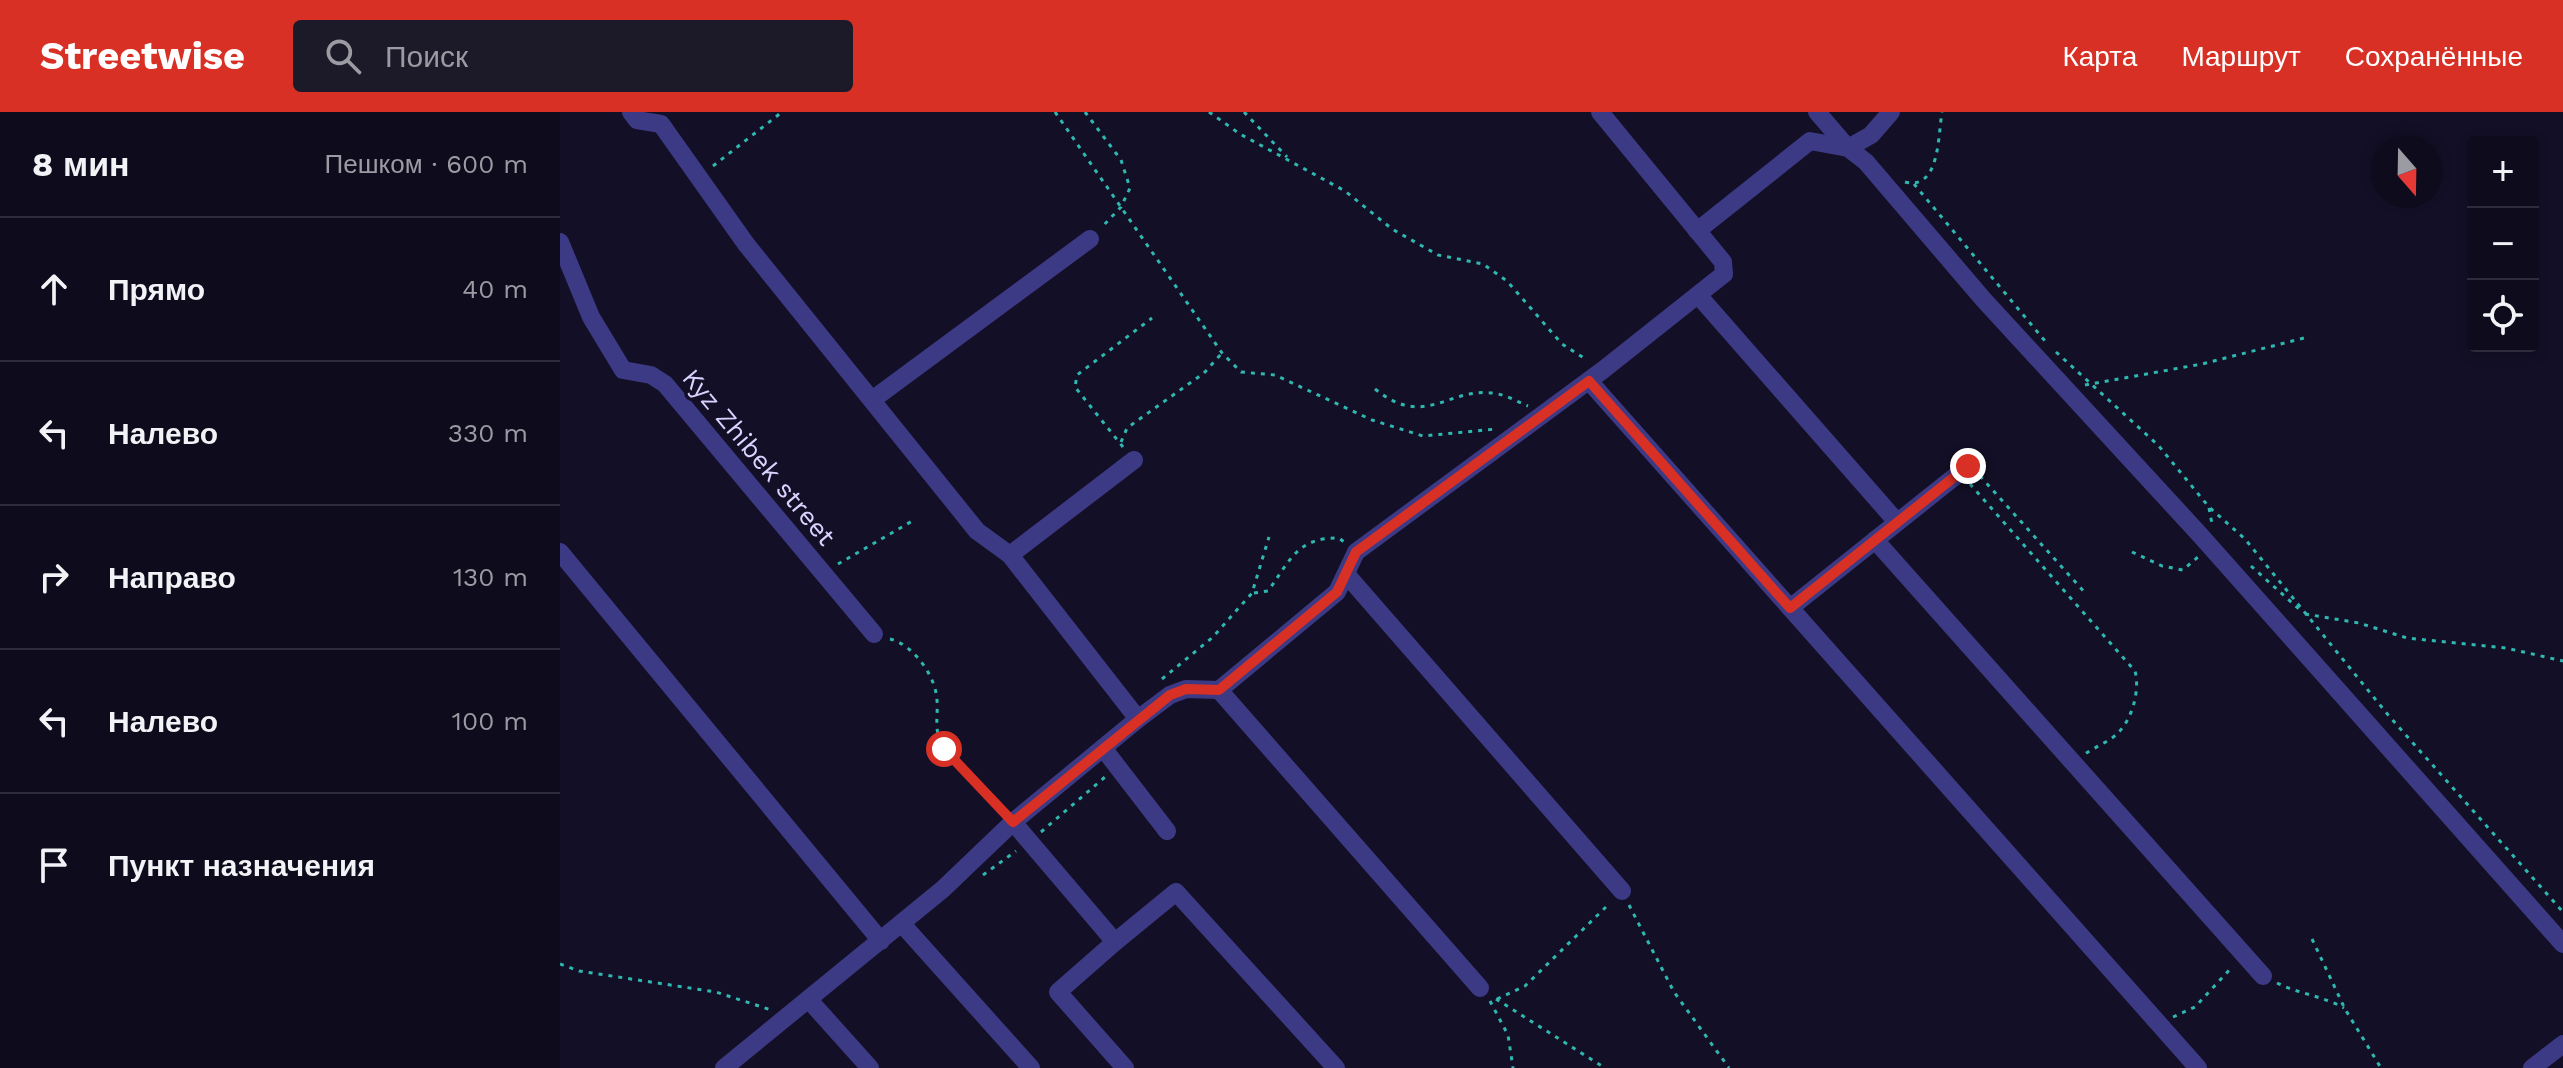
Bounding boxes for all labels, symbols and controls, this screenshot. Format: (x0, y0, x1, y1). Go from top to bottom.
search box (293, 20, 853, 92)
text: Streetwise (40, 34, 245, 78)
icon: search (321, 34, 365, 78)
text: Поиск (385, 39, 468, 74)
text: Карта (2062, 40, 2137, 73)
text: Маршрут (2181, 40, 2301, 73)
text: Сохранённые (2345, 40, 2523, 73)
north arrow (2371, 136, 2443, 208)
map controls (2467, 136, 2539, 352)
button: + (2467, 136, 2539, 208)
text: 8 мин (32, 144, 130, 184)
text: Пешком · 600 m (325, 149, 528, 179)
button: − (2467, 208, 2539, 280)
icon: ahead (32, 267, 76, 311)
text: Прямо (108, 272, 205, 307)
text: 40 m (462, 274, 528, 304)
button: locate (2467, 280, 2539, 352)
street label: Kyz Zhibek street (676, 363, 842, 551)
icon: left (32, 411, 76, 455)
text: Налево (108, 416, 218, 451)
text: 330 m (448, 418, 528, 448)
route end (1950, 448, 1986, 484)
icon: right (32, 555, 76, 599)
text: Направо (108, 560, 236, 595)
text: 130 m (453, 562, 528, 592)
icon: left (32, 699, 76, 743)
text: Налево (108, 704, 218, 739)
text: 100 m (452, 706, 528, 736)
route start (926, 731, 962, 767)
icon: arrive (32, 843, 76, 887)
text: Пункт назначения (108, 848, 375, 883)

